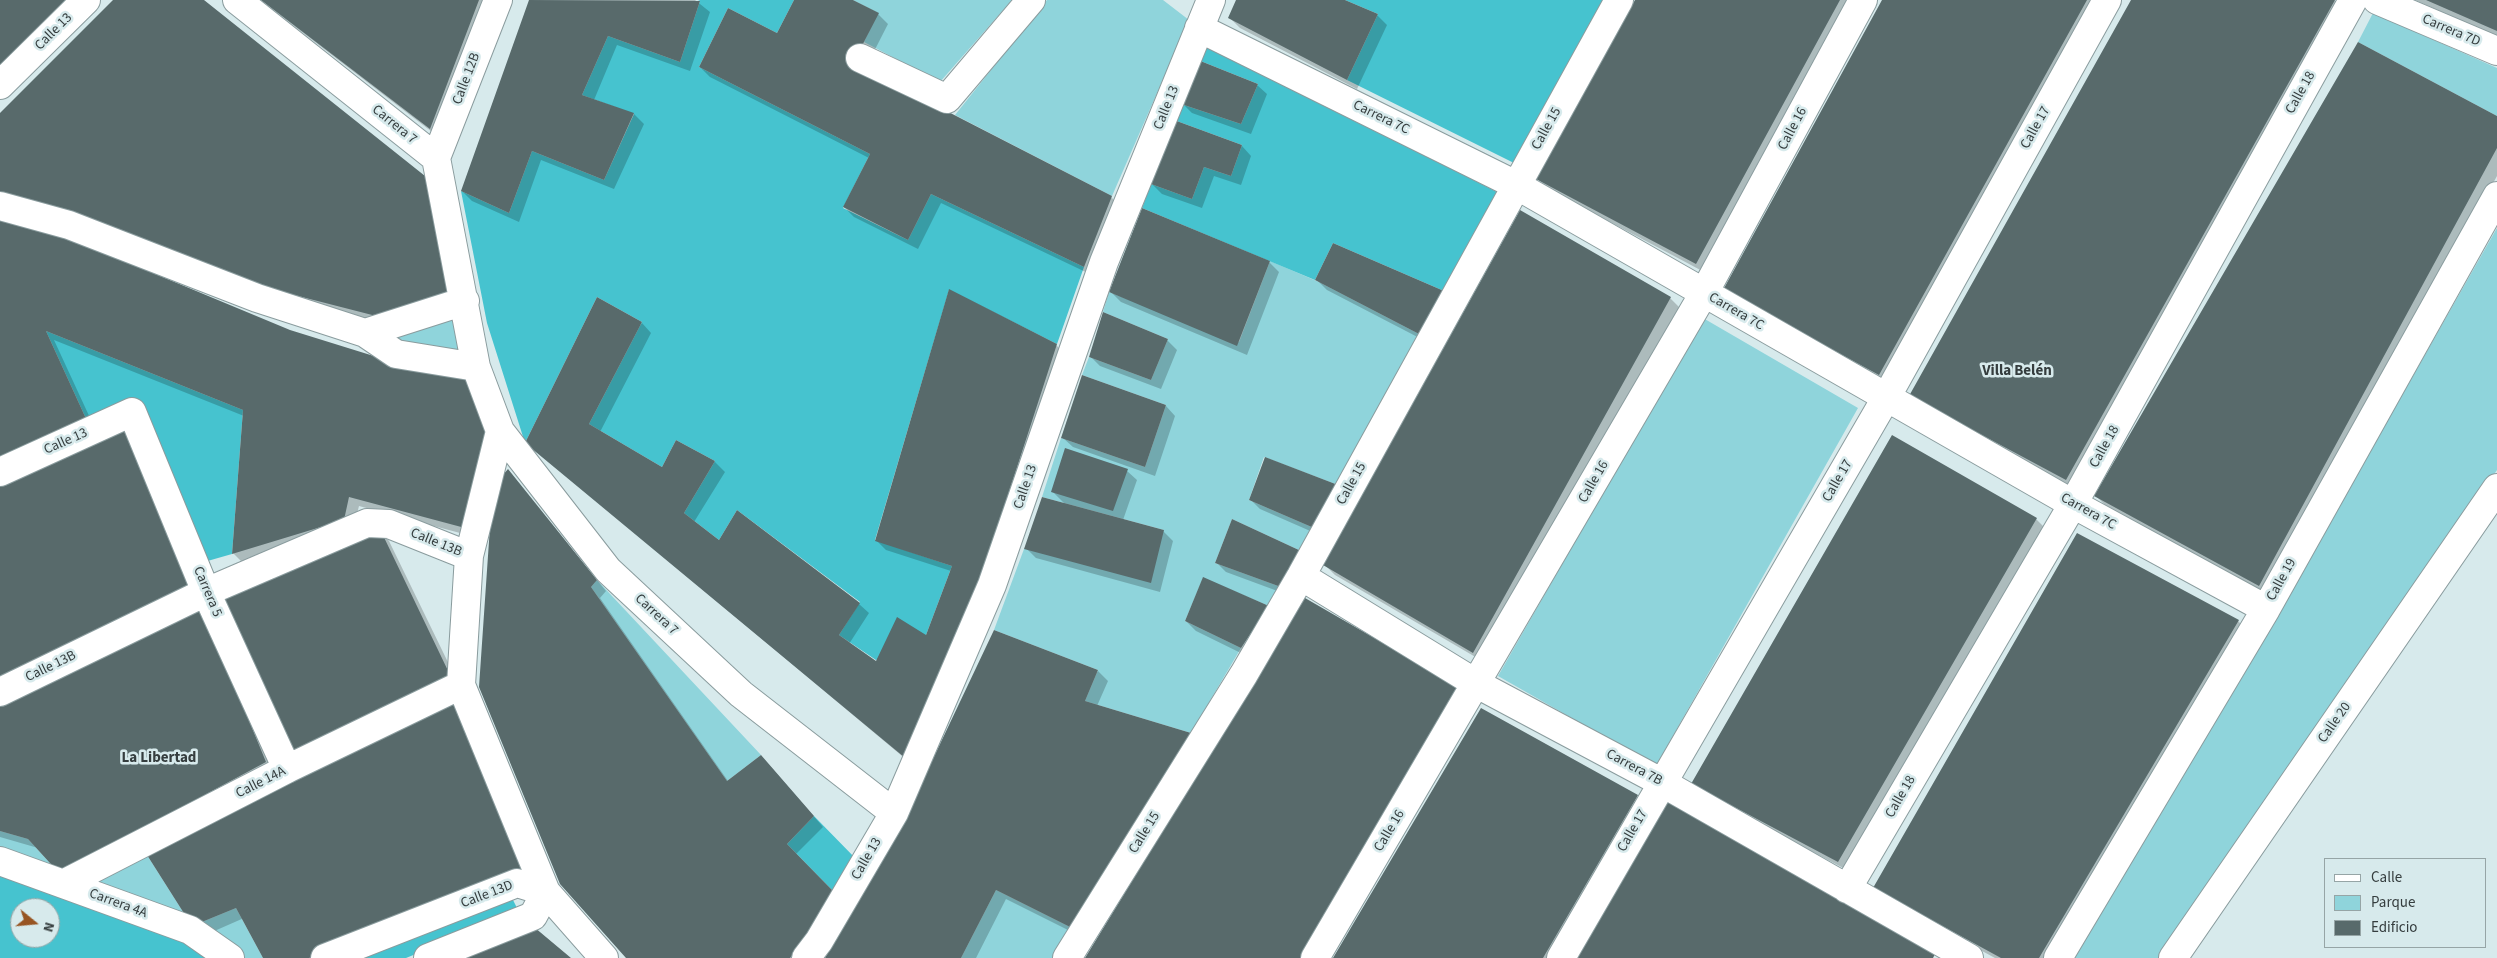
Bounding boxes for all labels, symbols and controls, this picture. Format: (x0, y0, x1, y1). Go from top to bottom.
street label: Calle 13 (32, 10, 76, 54)
street label: Carrera 7D (2419, 11, 2483, 51)
street label: Calle 12B (449, 51, 485, 107)
street label: Calle 18 (2283, 69, 2319, 117)
street label: Calle 13 (1151, 84, 1183, 132)
street label: Carrera 7C (1350, 97, 1412, 139)
street label: Carrera 7 (368, 102, 420, 148)
street label: Calle 17 (2018, 104, 2054, 152)
street label: Calle 15 (1529, 105, 1565, 153)
street label: Calle 16 (1775, 105, 1811, 153)
street label: Carrera 7C (1705, 289, 1767, 335)
district label: Villa Belén (1982, 363, 2052, 381)
street label: Calle 18 (2087, 423, 2123, 471)
street label: Calle 13 (42, 425, 90, 459)
street label: Calle 17 (1819, 457, 1857, 505)
street label: Calle 16 (1575, 458, 1613, 506)
street label: Calle 15 (1334, 460, 1370, 508)
street label: Calle 13 (1011, 463, 1041, 511)
street label: Carrera 7C (2057, 490, 2119, 534)
street label: Calle 13B (408, 525, 464, 561)
street label: Calle 19 (2264, 556, 2300, 604)
street label: Carrera 5 (189, 564, 225, 620)
street label: Carrera 7 (631, 591, 681, 639)
street label: Calle 13B (23, 648, 79, 686)
street label: Calle 20 (2315, 699, 2355, 747)
street label: Carrera 7B (1603, 746, 1665, 790)
district label: La Libertad (122, 750, 196, 768)
street label: Calle 14A (233, 763, 289, 803)
street label: Calle 18 (1882, 773, 1920, 821)
street label: Calle 16 (1371, 807, 1409, 855)
street label: Calle 17 (1614, 807, 1652, 855)
street label: Calle 15 (1126, 809, 1164, 857)
street label: Calle 13 (848, 835, 886, 883)
legend (2324, 858, 2487, 948)
text: Calle (2371, 867, 2402, 888)
street label: Calle 13D (459, 877, 515, 913)
street label: Carrera 4A (87, 886, 149, 922)
text: Parque (2371, 892, 2415, 913)
north arrow (10, 898, 60, 948)
text: Edificio (2371, 917, 2418, 938)
text: N (37, 920, 59, 934)

